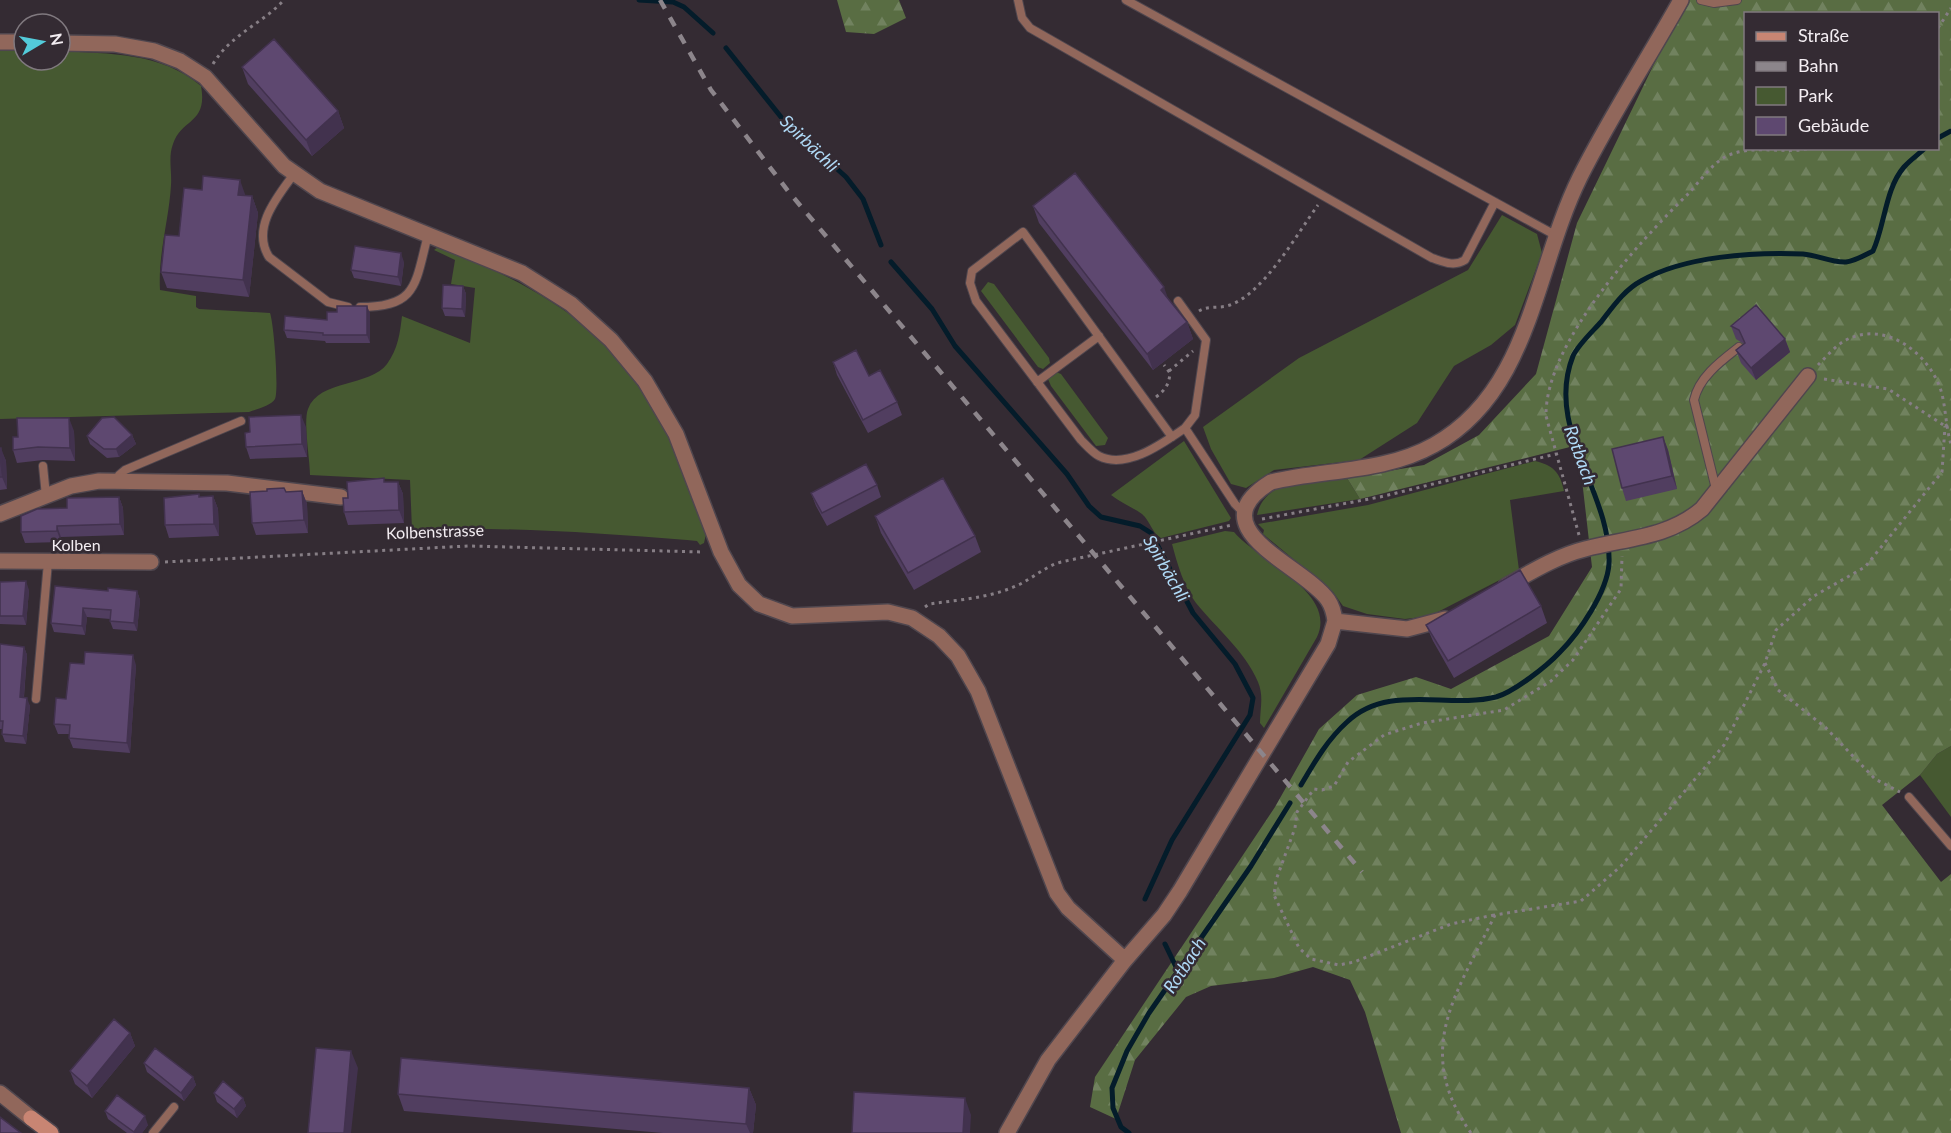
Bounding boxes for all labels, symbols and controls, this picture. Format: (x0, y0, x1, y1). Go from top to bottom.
north arrow (12, 12, 72, 72)
legend (1744, 12, 1939, 150)
text: Straße (1798, 24, 1849, 46)
text: N (47, 32, 68, 47)
text: Bahn (1798, 54, 1839, 76)
text: Park (1798, 84, 1834, 106)
water label: Spirbächli (776, 110, 844, 176)
text: Gebäude (1798, 114, 1869, 136)
water label: Rotbach (1560, 422, 1602, 488)
street label: Kolbenstrasse (386, 520, 484, 542)
water label: Spirbächli (1139, 531, 1195, 605)
street label: Kolben (51, 535, 101, 554)
water label: Rotbach (1158, 933, 1210, 997)

